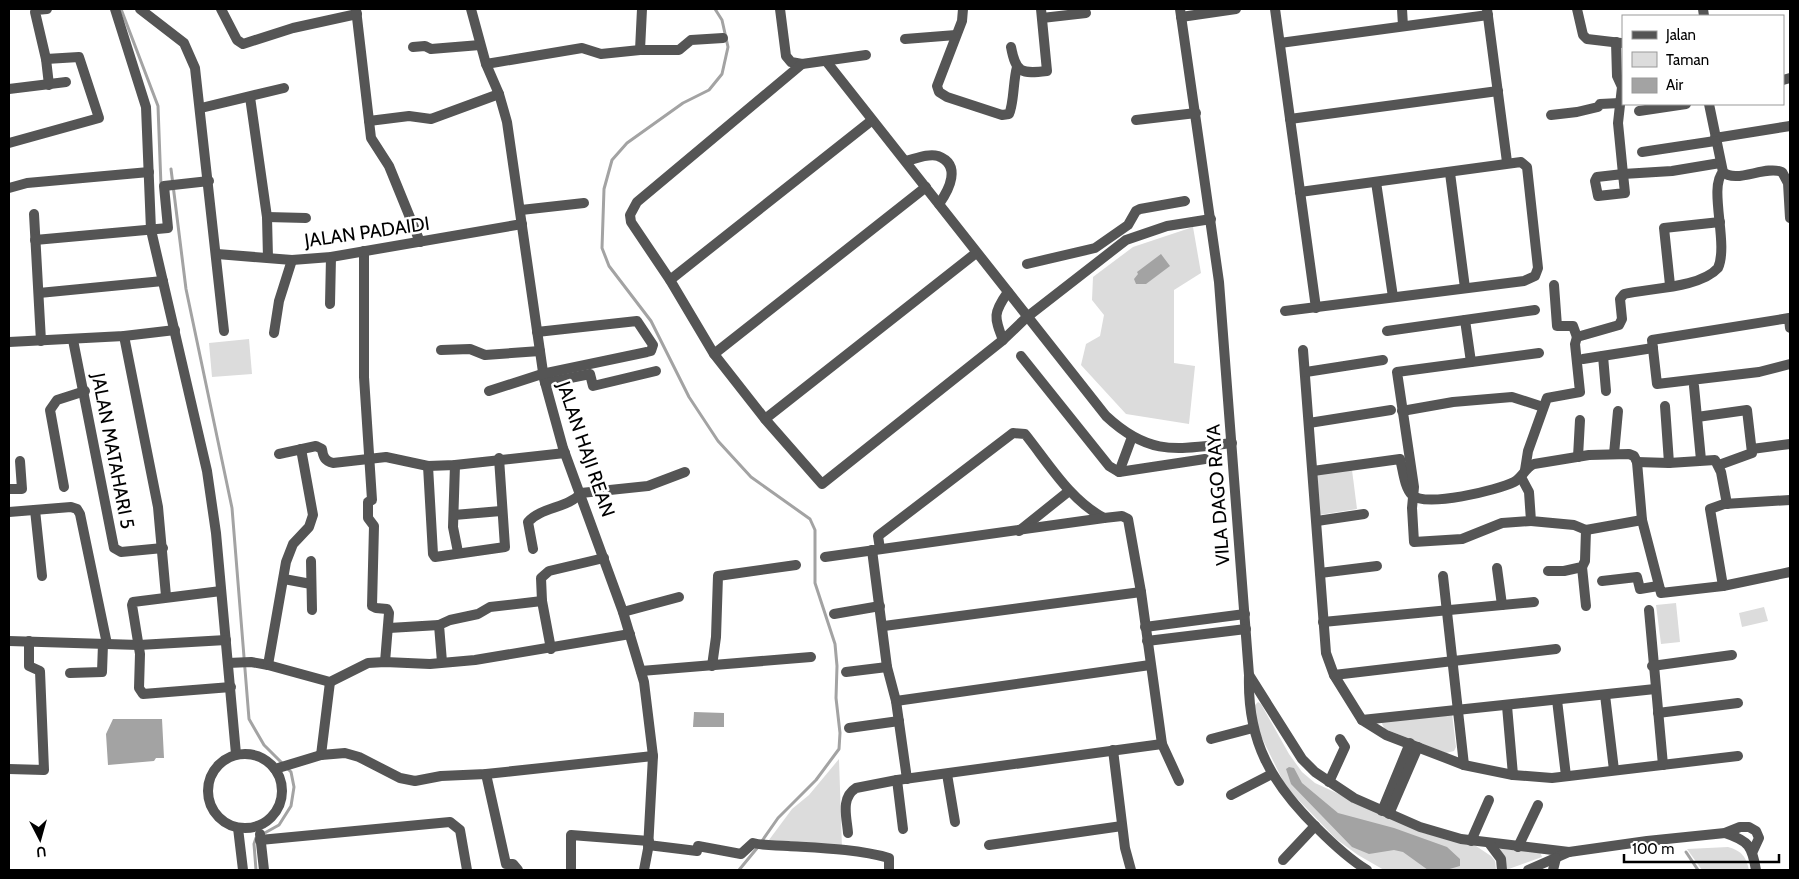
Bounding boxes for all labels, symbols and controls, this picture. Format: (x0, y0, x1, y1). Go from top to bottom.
legend (1622, 15, 1784, 105)
text: Jalan (1665, 26, 1696, 44)
text: Taman (1666, 51, 1709, 69)
text: Air (1666, 76, 1683, 94)
street label: JALAN PADAIDI (302, 212, 431, 252)
street label: JALAN MATAHARI 5 (86, 370, 139, 531)
street label: JALAN HAJI REAN (552, 377, 620, 520)
street label: VILA DAGO RAYA (1202, 423, 1234, 567)
north arrow (15, 814, 65, 864)
scale bar (1624, 832, 1779, 864)
text: 100 m (1632, 840, 1674, 858)
text: U (35, 842, 47, 861)

